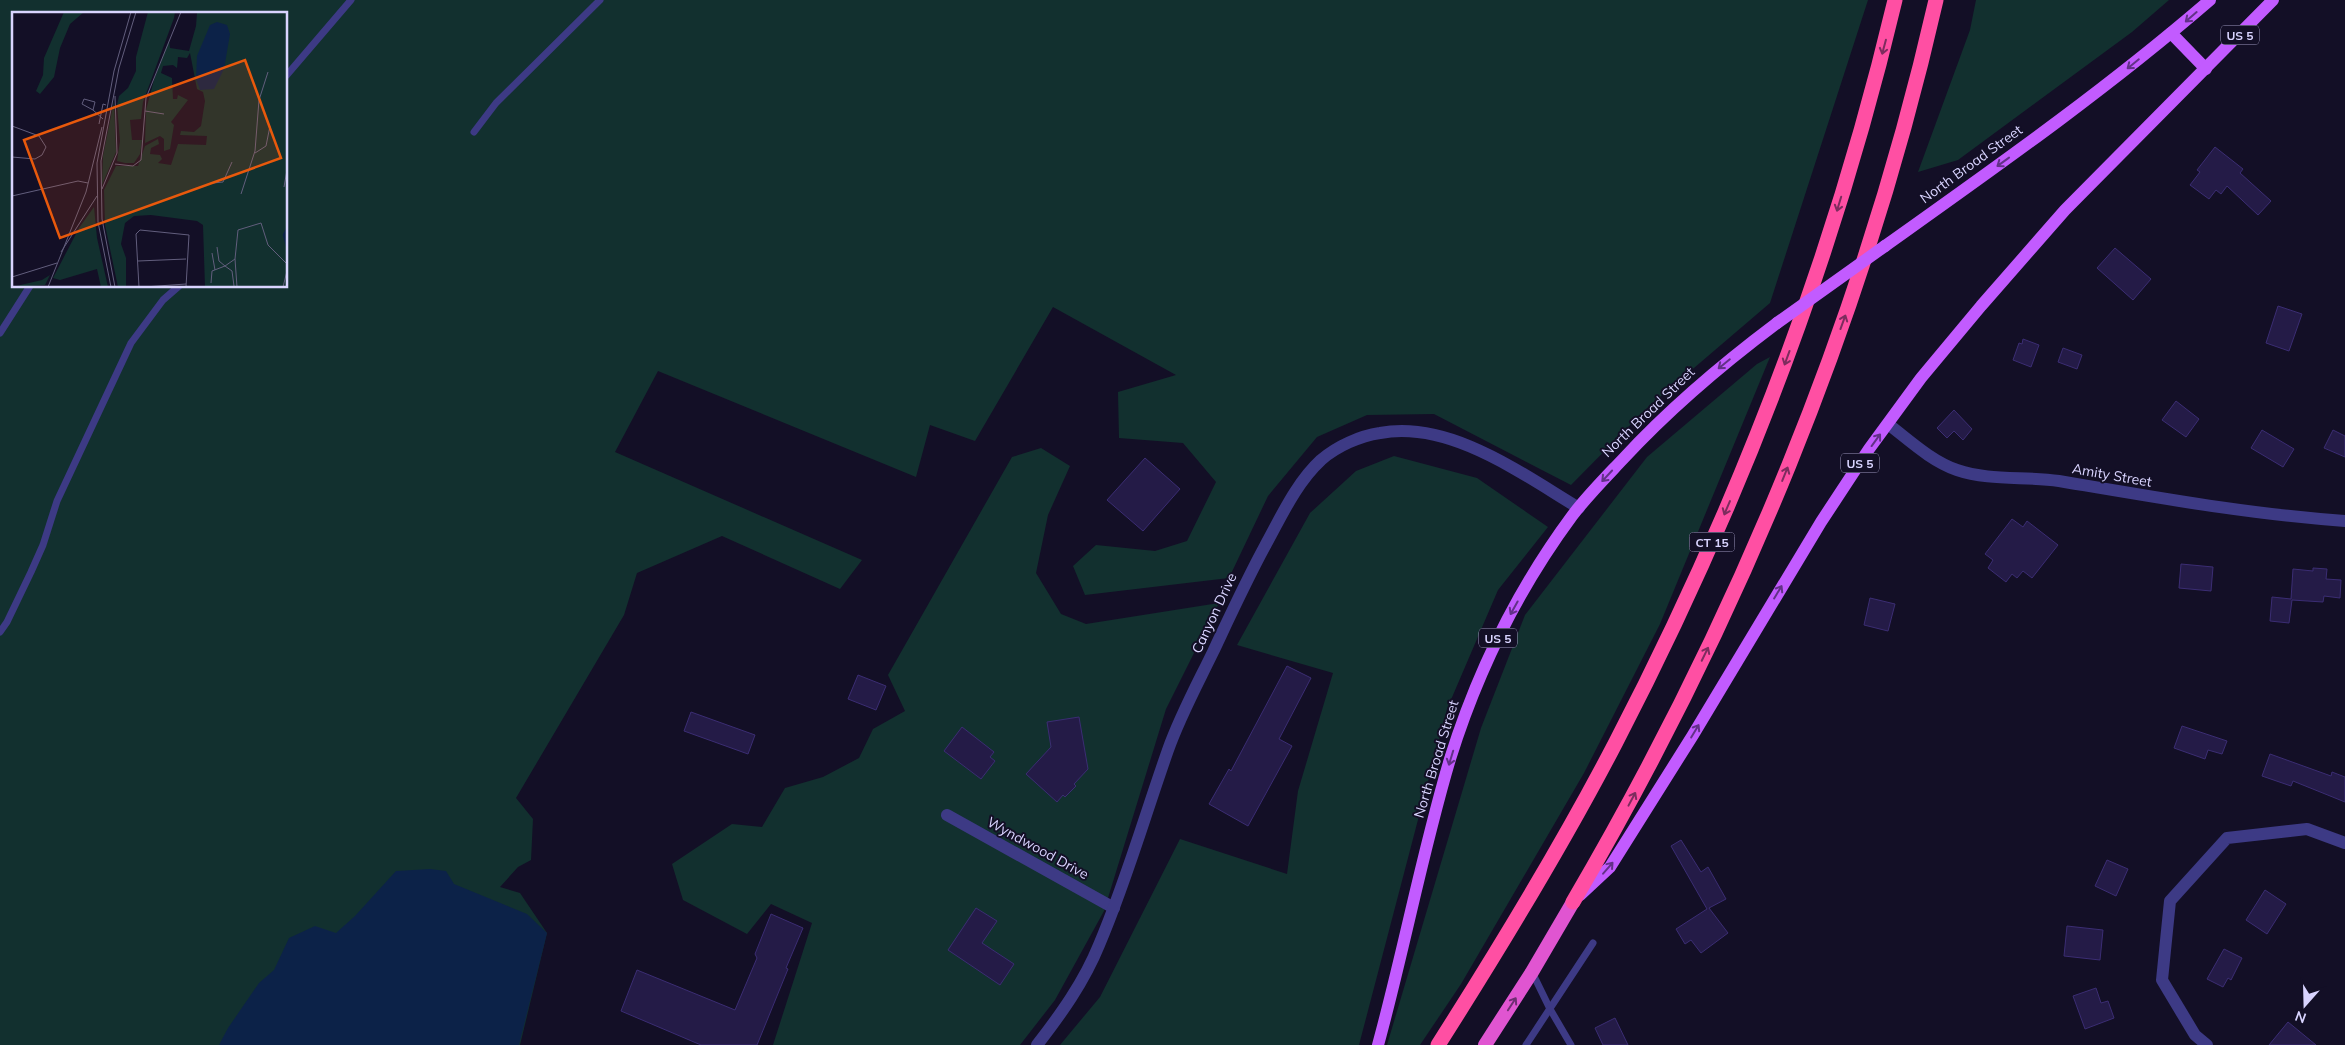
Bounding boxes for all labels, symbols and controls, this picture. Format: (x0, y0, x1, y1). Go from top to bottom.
one-way arrow (2184, 11, 2197, 22)
inset map (12, 12, 288, 288)
road number: US 5 (2221, 26, 2259, 44)
one-way arrow (1878, 39, 1888, 55)
one-way arrow (2127, 59, 2140, 70)
street label: North Broad Street (1916, 121, 2026, 207)
one-way arrow (1997, 156, 2010, 167)
one-way arrow (1834, 195, 1843, 211)
one-way arrow (1839, 314, 1848, 330)
one-way arrow (1782, 349, 1791, 365)
one-way arrow (1718, 358, 1731, 369)
street label: North Broad Street (1598, 363, 1698, 461)
one-way arrow (1871, 433, 1881, 447)
road number: US 5 (1841, 453, 1879, 472)
street label: Amity Street (2071, 459, 2153, 491)
one-way arrow (1781, 466, 1790, 482)
one-way arrow (1601, 470, 1613, 482)
one-way arrow (1721, 501, 1730, 516)
road number: CT 15 (1690, 532, 1734, 552)
street label: Canyon Drive (1187, 570, 1241, 656)
one-way arrow (1774, 585, 1784, 599)
one-way arrow (1508, 601, 1518, 615)
road number: US 5 (1479, 628, 1517, 648)
one-way arrow (1701, 647, 1710, 662)
street label: North Broad Street (1410, 698, 1463, 820)
one-way arrow (1691, 725, 1701, 739)
one-way arrow (1445, 750, 1455, 766)
one-way arrow (1627, 792, 1637, 807)
street label: Wyndwood Drive (984, 813, 1092, 883)
one-way arrow (1602, 861, 1613, 874)
north arrow (2280, 980, 2330, 1030)
one-way arrow (1506, 997, 1517, 1011)
text: N (2293, 1007, 2309, 1027)

